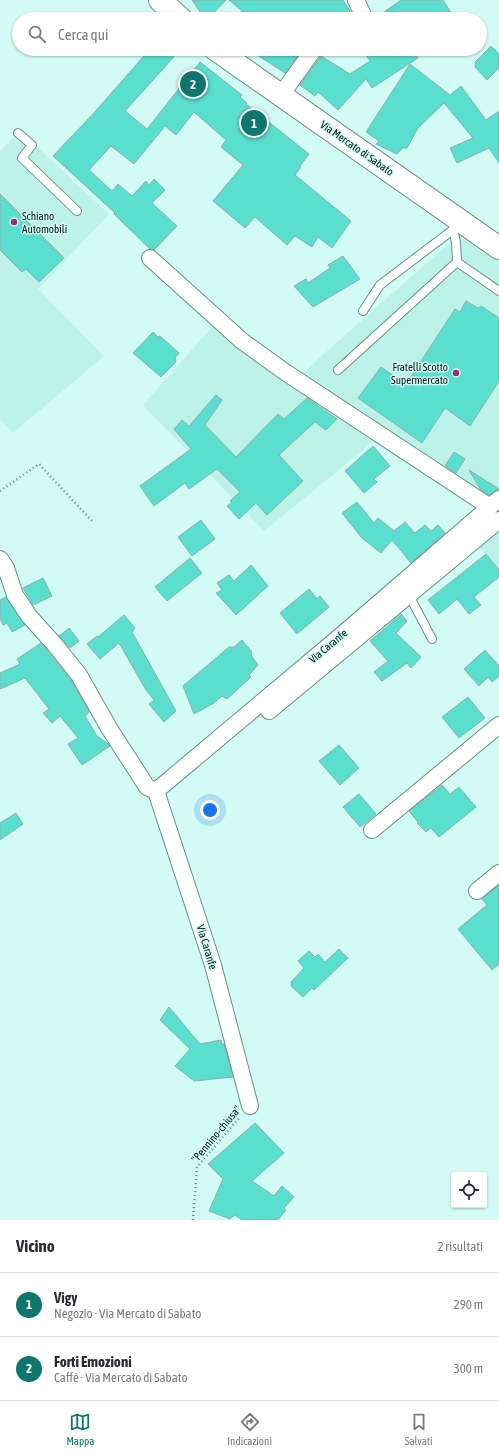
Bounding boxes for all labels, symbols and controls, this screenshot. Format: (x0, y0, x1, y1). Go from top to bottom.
search box (12, 12, 487, 56)
icon: search (26, 23, 48, 45)
text: Cerca qui (58, 26, 108, 43)
pin: 2 (180, 69, 206, 99)
pin: 1 (241, 108, 267, 138)
street label: Via Mercato di Sabato (318, 118, 396, 178)
place label: Schiano Automobili (22, 210, 67, 235)
marker: Schiano Automobili (9, 217, 19, 227)
place label: Fratelli Scotto Supermercato (391, 361, 448, 386)
marker: Fratelli Scotto Supermercato (451, 368, 461, 378)
street label: Via Caranfe (306, 627, 350, 665)
your location (200, 800, 220, 820)
street label: Via Caranfe (195, 923, 219, 971)
street label: "Pennino-chiusa" (189, 1103, 243, 1165)
map controls (451, 1172, 487, 1208)
button: locate (451, 1172, 487, 1208)
text: Vicino (16, 1236, 55, 1256)
text: 2 risultati (437, 1239, 483, 1254)
text: Vigy (54, 1289, 77, 1306)
text: 1 (26, 1297, 32, 1312)
text: 290 m (454, 1297, 483, 1312)
text: Negozio · Via Mercato di Sabato (54, 1306, 201, 1321)
text: Forti Emozioni (54, 1353, 132, 1370)
text: 2 (26, 1361, 32, 1376)
text: 300 m (454, 1361, 483, 1376)
text: Caffè · Via Mercato di Sabato (54, 1370, 188, 1385)
tab: Mappa (66, 1411, 94, 1447)
tab: Indicazioni (227, 1411, 272, 1447)
tab: Salvati (405, 1411, 433, 1447)

